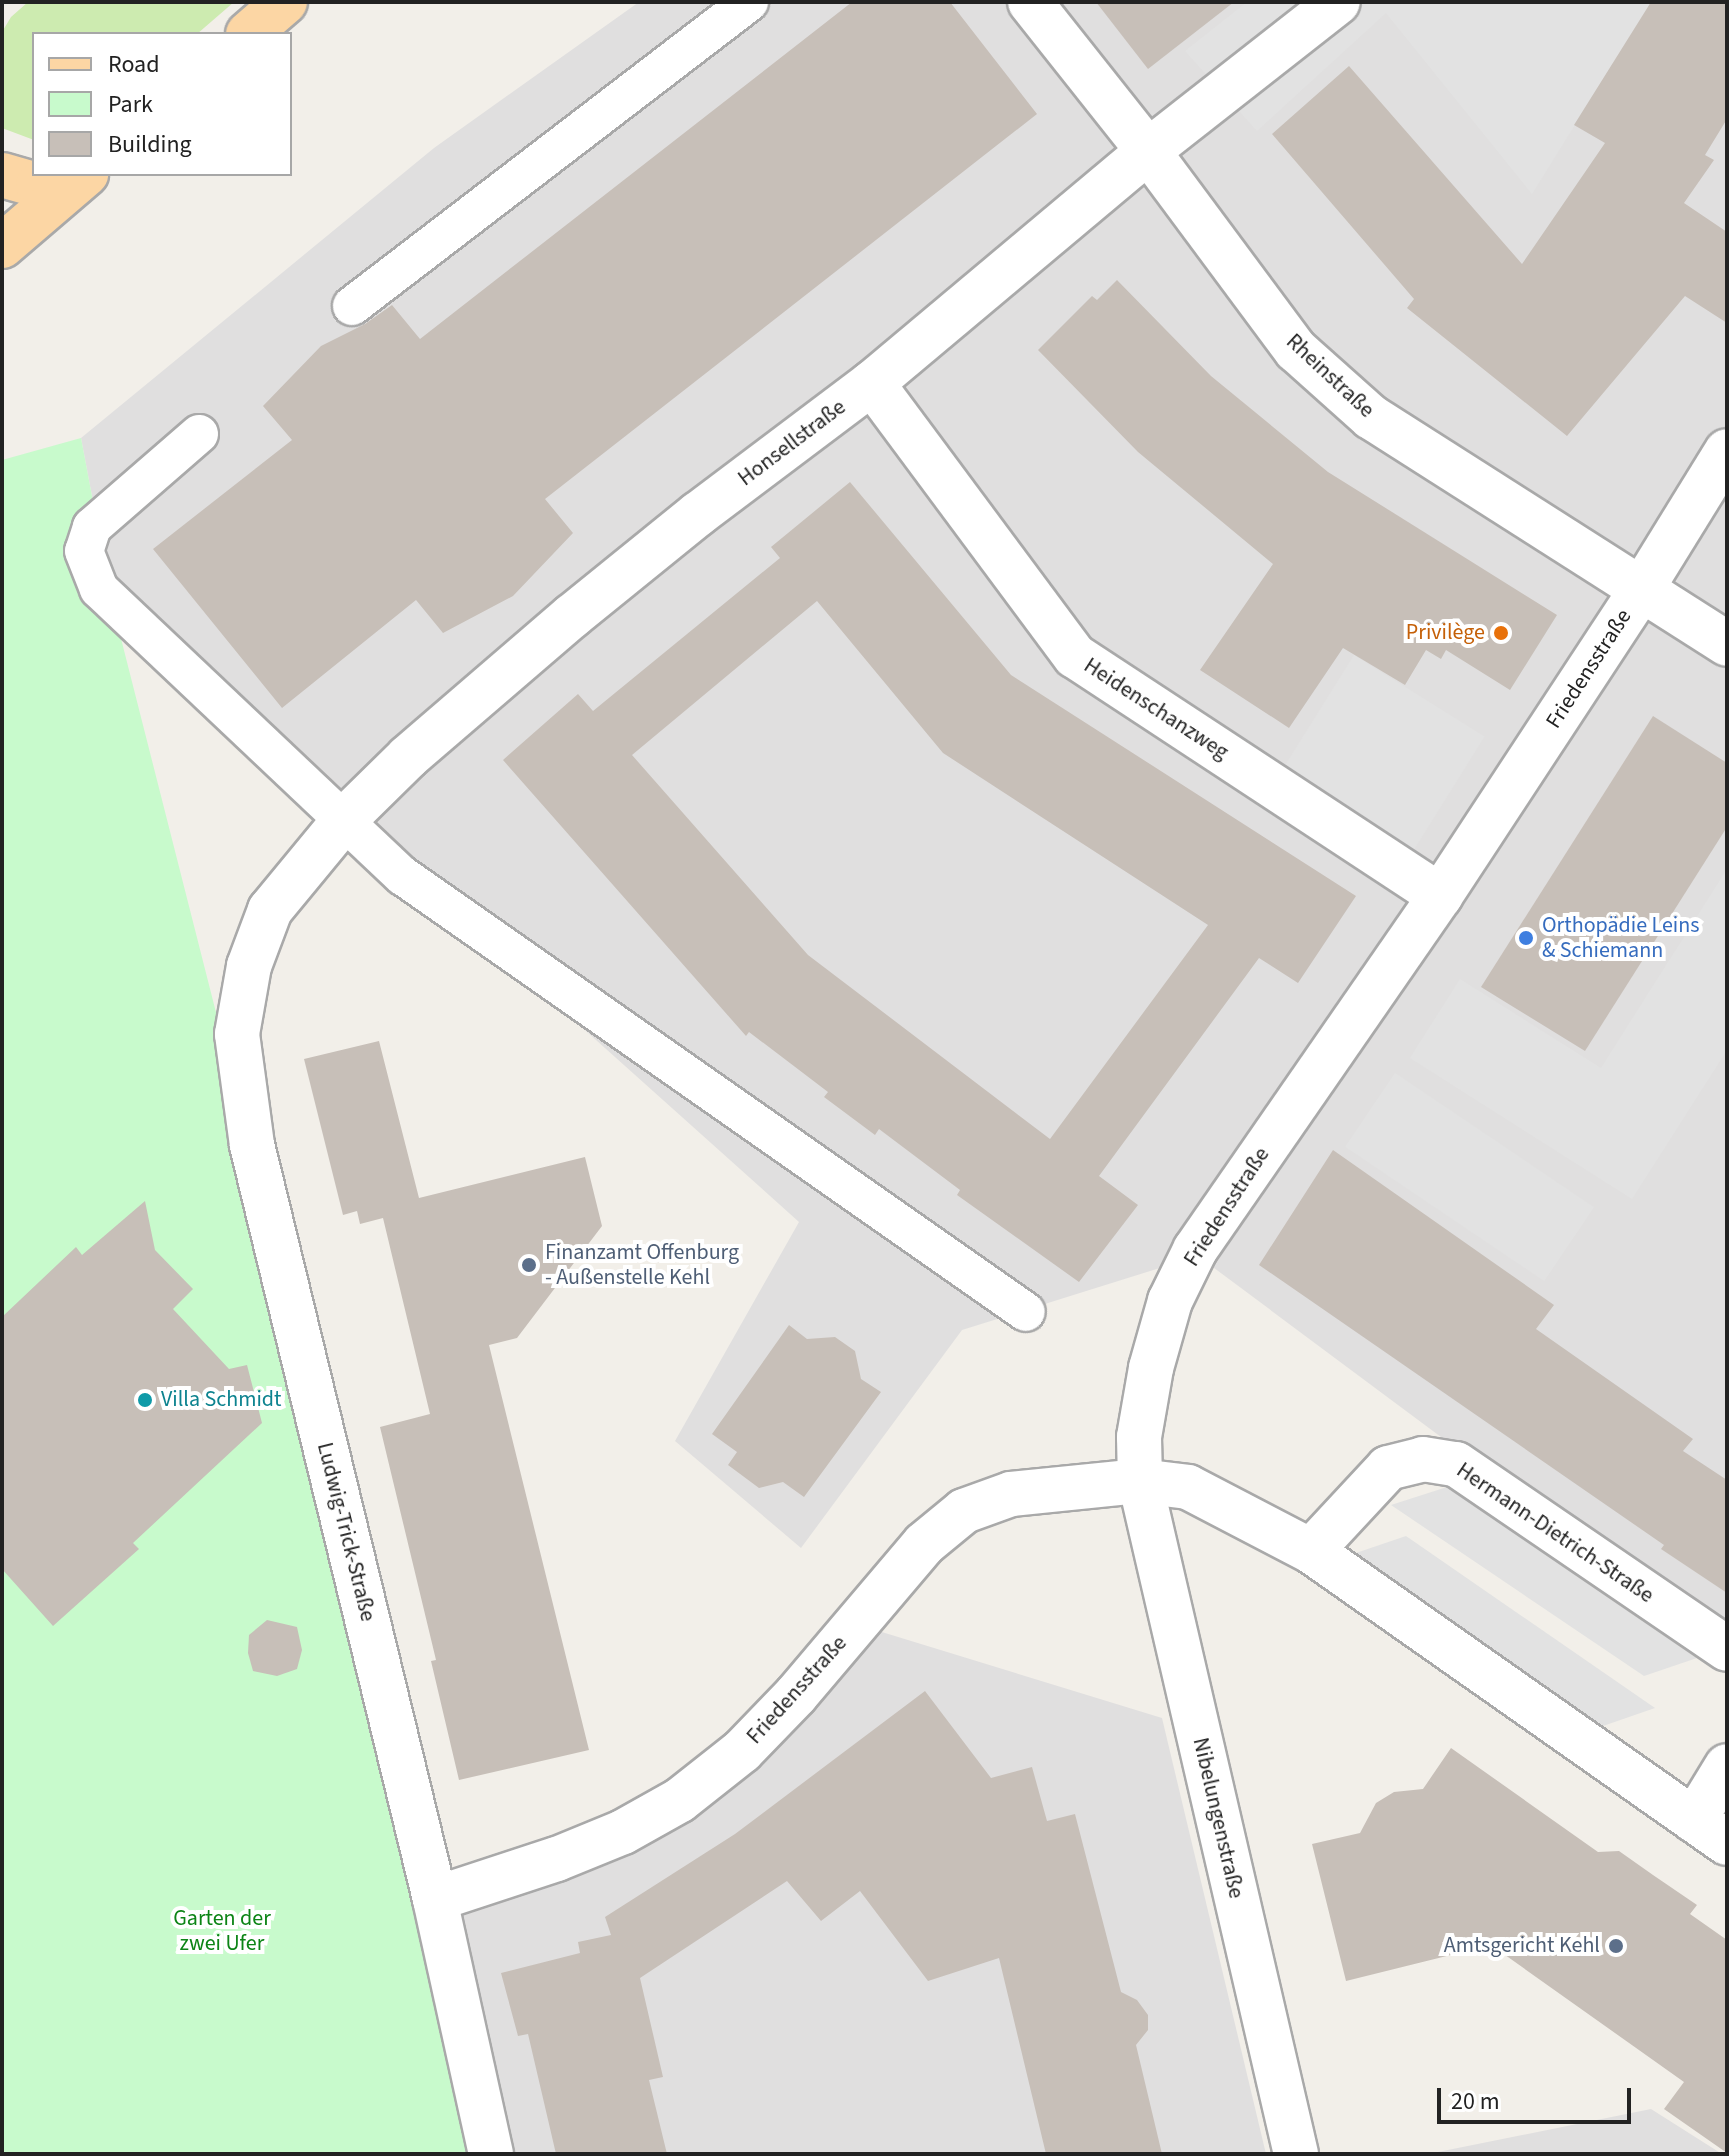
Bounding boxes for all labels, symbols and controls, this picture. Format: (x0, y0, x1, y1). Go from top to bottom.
legend (32, 32, 292, 176)
text: Road (108, 47, 160, 82)
text: Park (108, 87, 153, 122)
text: Building (108, 127, 192, 162)
street label: Rheinstraße (1280, 329, 1380, 423)
street label: Honsellstraße (733, 394, 851, 492)
street label: Friedensstraße (1541, 604, 1637, 734)
place label: Privilège (1406, 620, 1485, 646)
marker: Privilège (1492, 624, 1510, 642)
street label: Heidenschanzweg (1079, 652, 1233, 766)
place label: Orthopädie Leins & Schiemann (1542, 912, 1700, 964)
marker: Orthopädie Leins & Schiemann (1517, 929, 1535, 947)
street label: Friedensstraße (1179, 1142, 1275, 1272)
place label: Finanzamt Offenburg - Außenstelle Kehl (545, 1239, 739, 1290)
marker: Finanzamt Offenburg - Außenstelle Kehl (520, 1256, 538, 1274)
place label: Villa Schmidt (161, 1387, 281, 1413)
marker: Villa Schmidt (136, 1391, 154, 1409)
street label: Ludwig-Trick-Straße (311, 1440, 381, 1624)
street label: Hermann-Dietrich-Straße (1451, 1457, 1659, 1609)
street label: Friedensstraße (741, 1630, 853, 1750)
street label: Nibelungenstraße (1187, 1735, 1249, 1901)
park label: Garten der zwei Ufer (173, 1905, 271, 1956)
place label: Amtsgericht Kehl (1444, 1933, 1600, 1959)
marker: Amtsgericht Kehl (1607, 1937, 1625, 1955)
scale bar (1441, 2072, 1635, 2122)
text: 20 m (1451, 2084, 1500, 2119)

